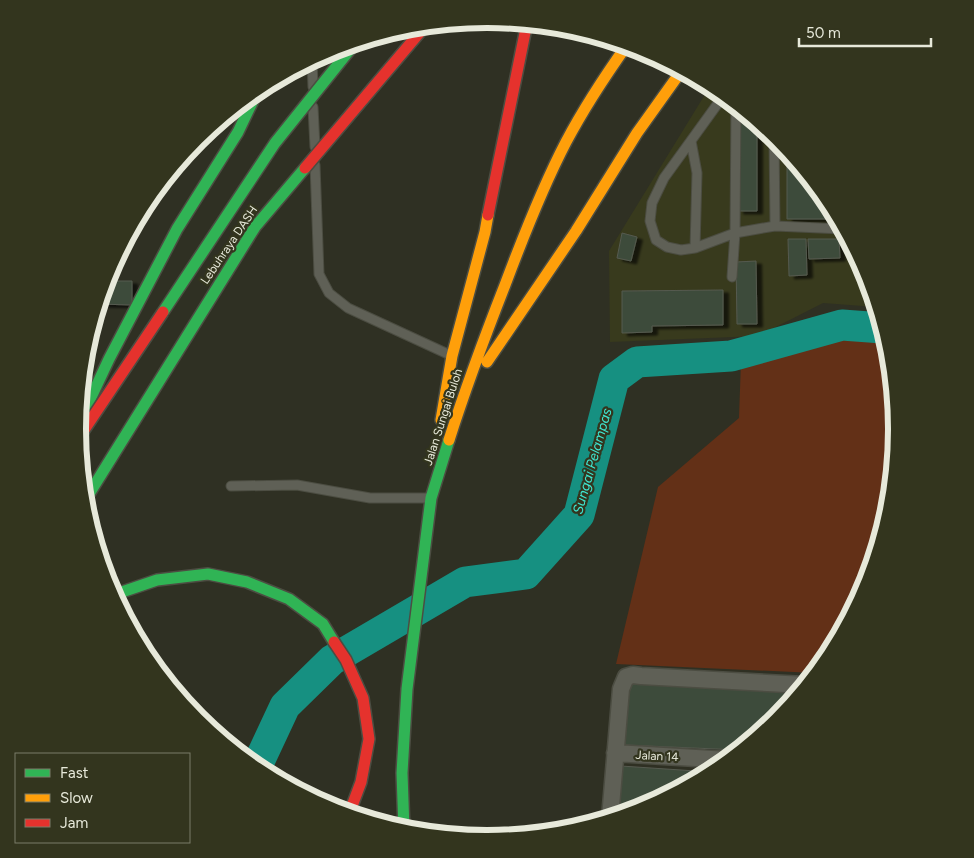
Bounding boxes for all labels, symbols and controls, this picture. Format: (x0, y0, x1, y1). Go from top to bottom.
scale bar (799, 15, 932, 47)
text: 50 m (806, 24, 841, 42)
street label: Lebuhraya DASH (198, 203, 260, 287)
street label: Jalan Sungai Buloh (421, 367, 465, 467)
water label: Sungai Pelampas (569, 406, 616, 516)
street label: Jalan 14 (635, 748, 679, 764)
legend (15, 753, 190, 843)
text: Fast (60, 764, 89, 782)
text: Slow (60, 789, 93, 807)
text: Jam (60, 814, 88, 832)

